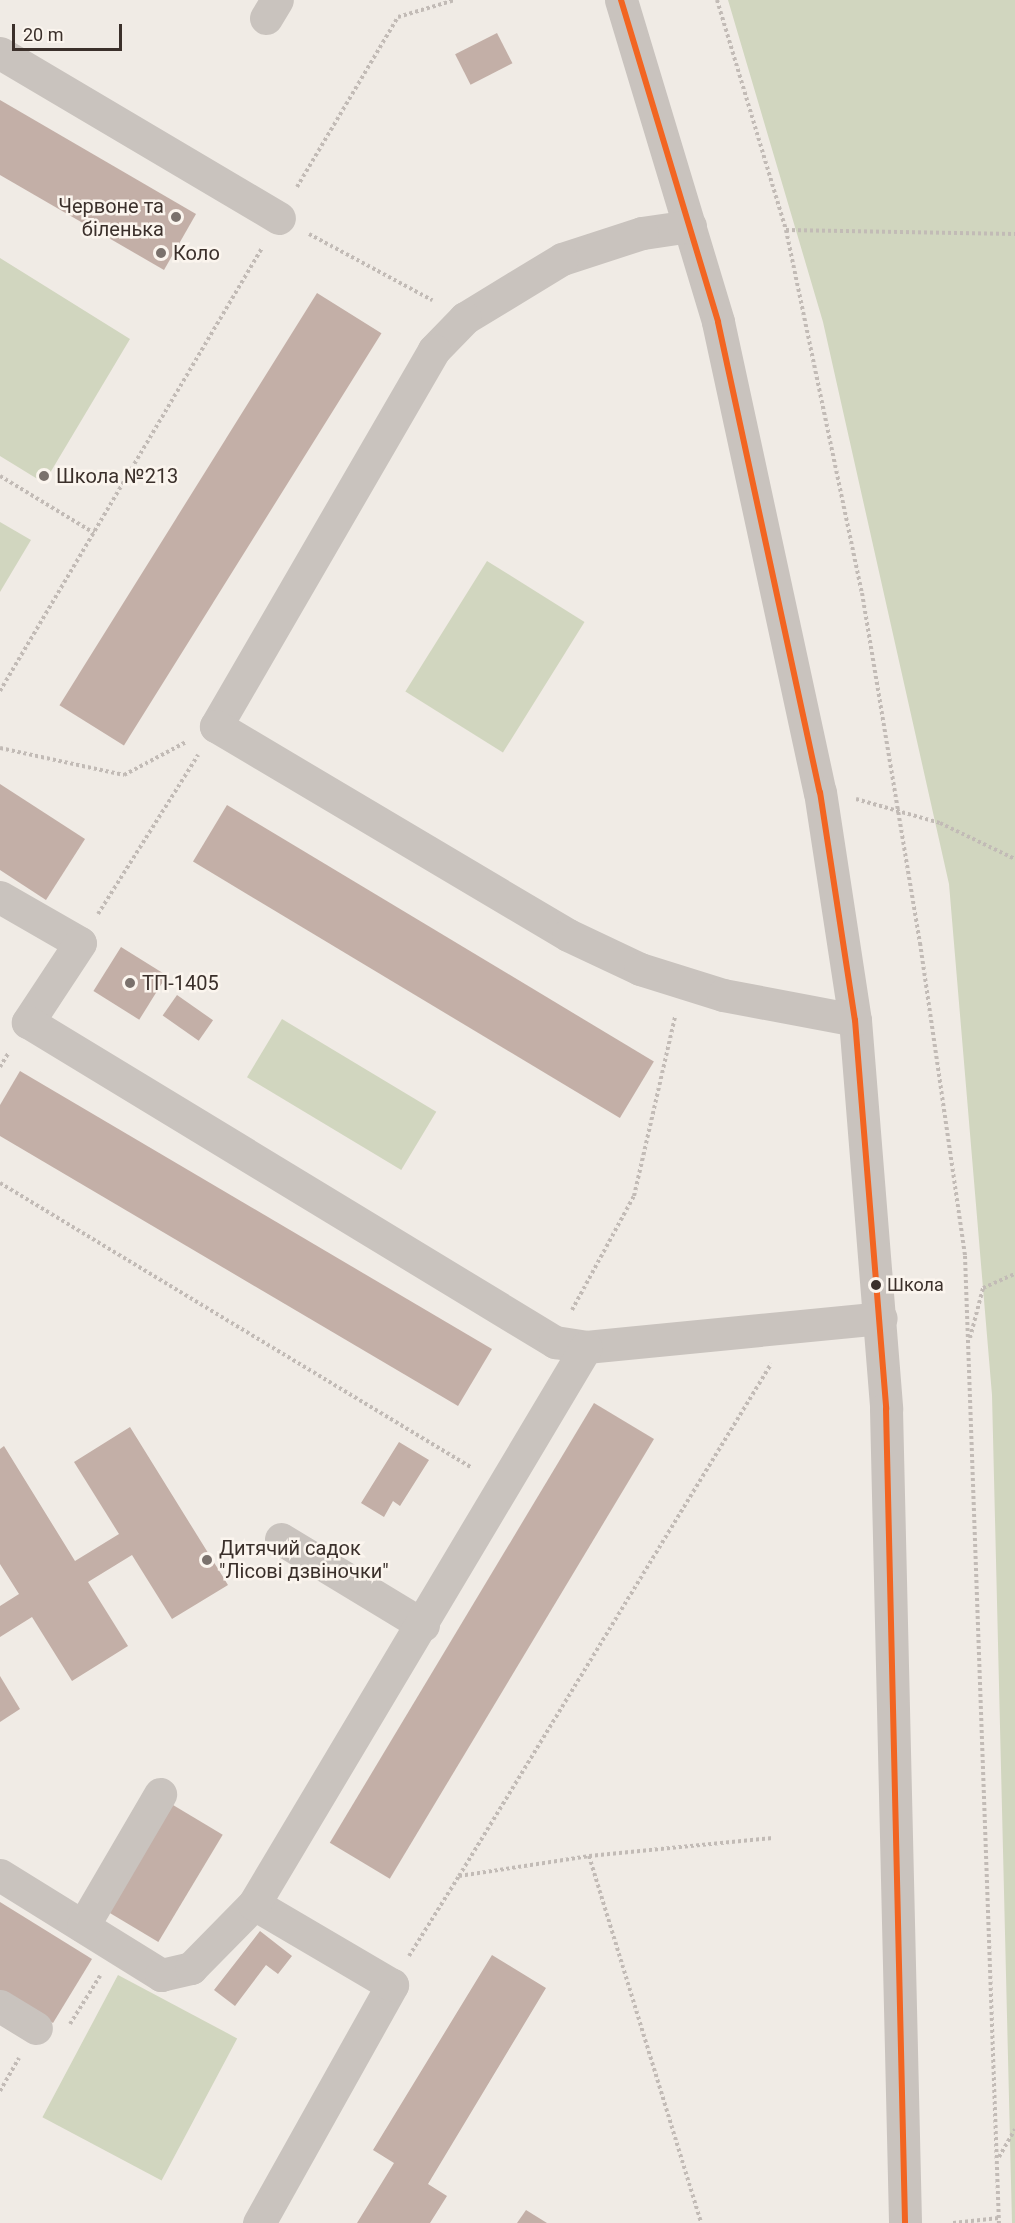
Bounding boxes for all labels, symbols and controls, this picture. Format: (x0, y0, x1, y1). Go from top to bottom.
scale bar (15, 12, 124, 50)
text: 20 m (23, 24, 63, 45)
place label: Червоне та біленька (58, 194, 164, 241)
marker: Червоне та біленька (169, 210, 183, 224)
place label: Коло (173, 241, 220, 265)
marker: Коло (154, 246, 168, 260)
place label: Школа №213 (56, 464, 178, 488)
marker: Школа №213 (37, 469, 51, 483)
place label: ТП-1405 (142, 971, 219, 995)
marker: ТП-1405 (123, 976, 137, 990)
place label: Школа (887, 1274, 944, 1296)
marker: Школа (870, 1279, 882, 1291)
place label: Дитячий садок "Лісові дзвіночки" (219, 1536, 389, 1583)
marker: Дитячий садок "Лісові дзвіночки" (200, 1553, 214, 1567)

